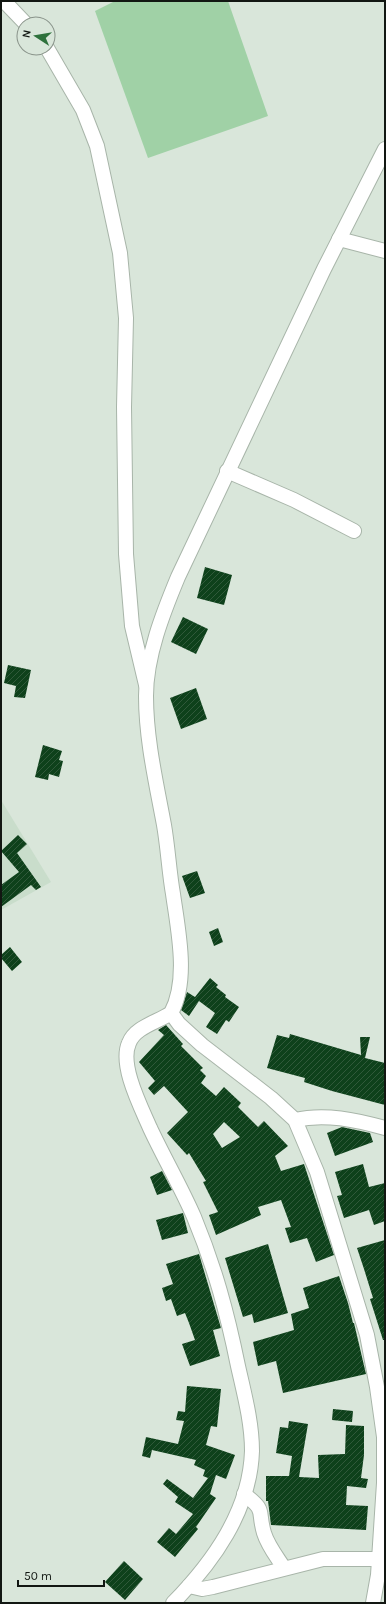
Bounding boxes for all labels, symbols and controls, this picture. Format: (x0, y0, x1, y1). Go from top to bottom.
north arrow (16, 16, 56, 56)
text: N (20, 29, 34, 39)
scale bar (18, 1562, 104, 1588)
text: 50 m (24, 1569, 52, 1583)

